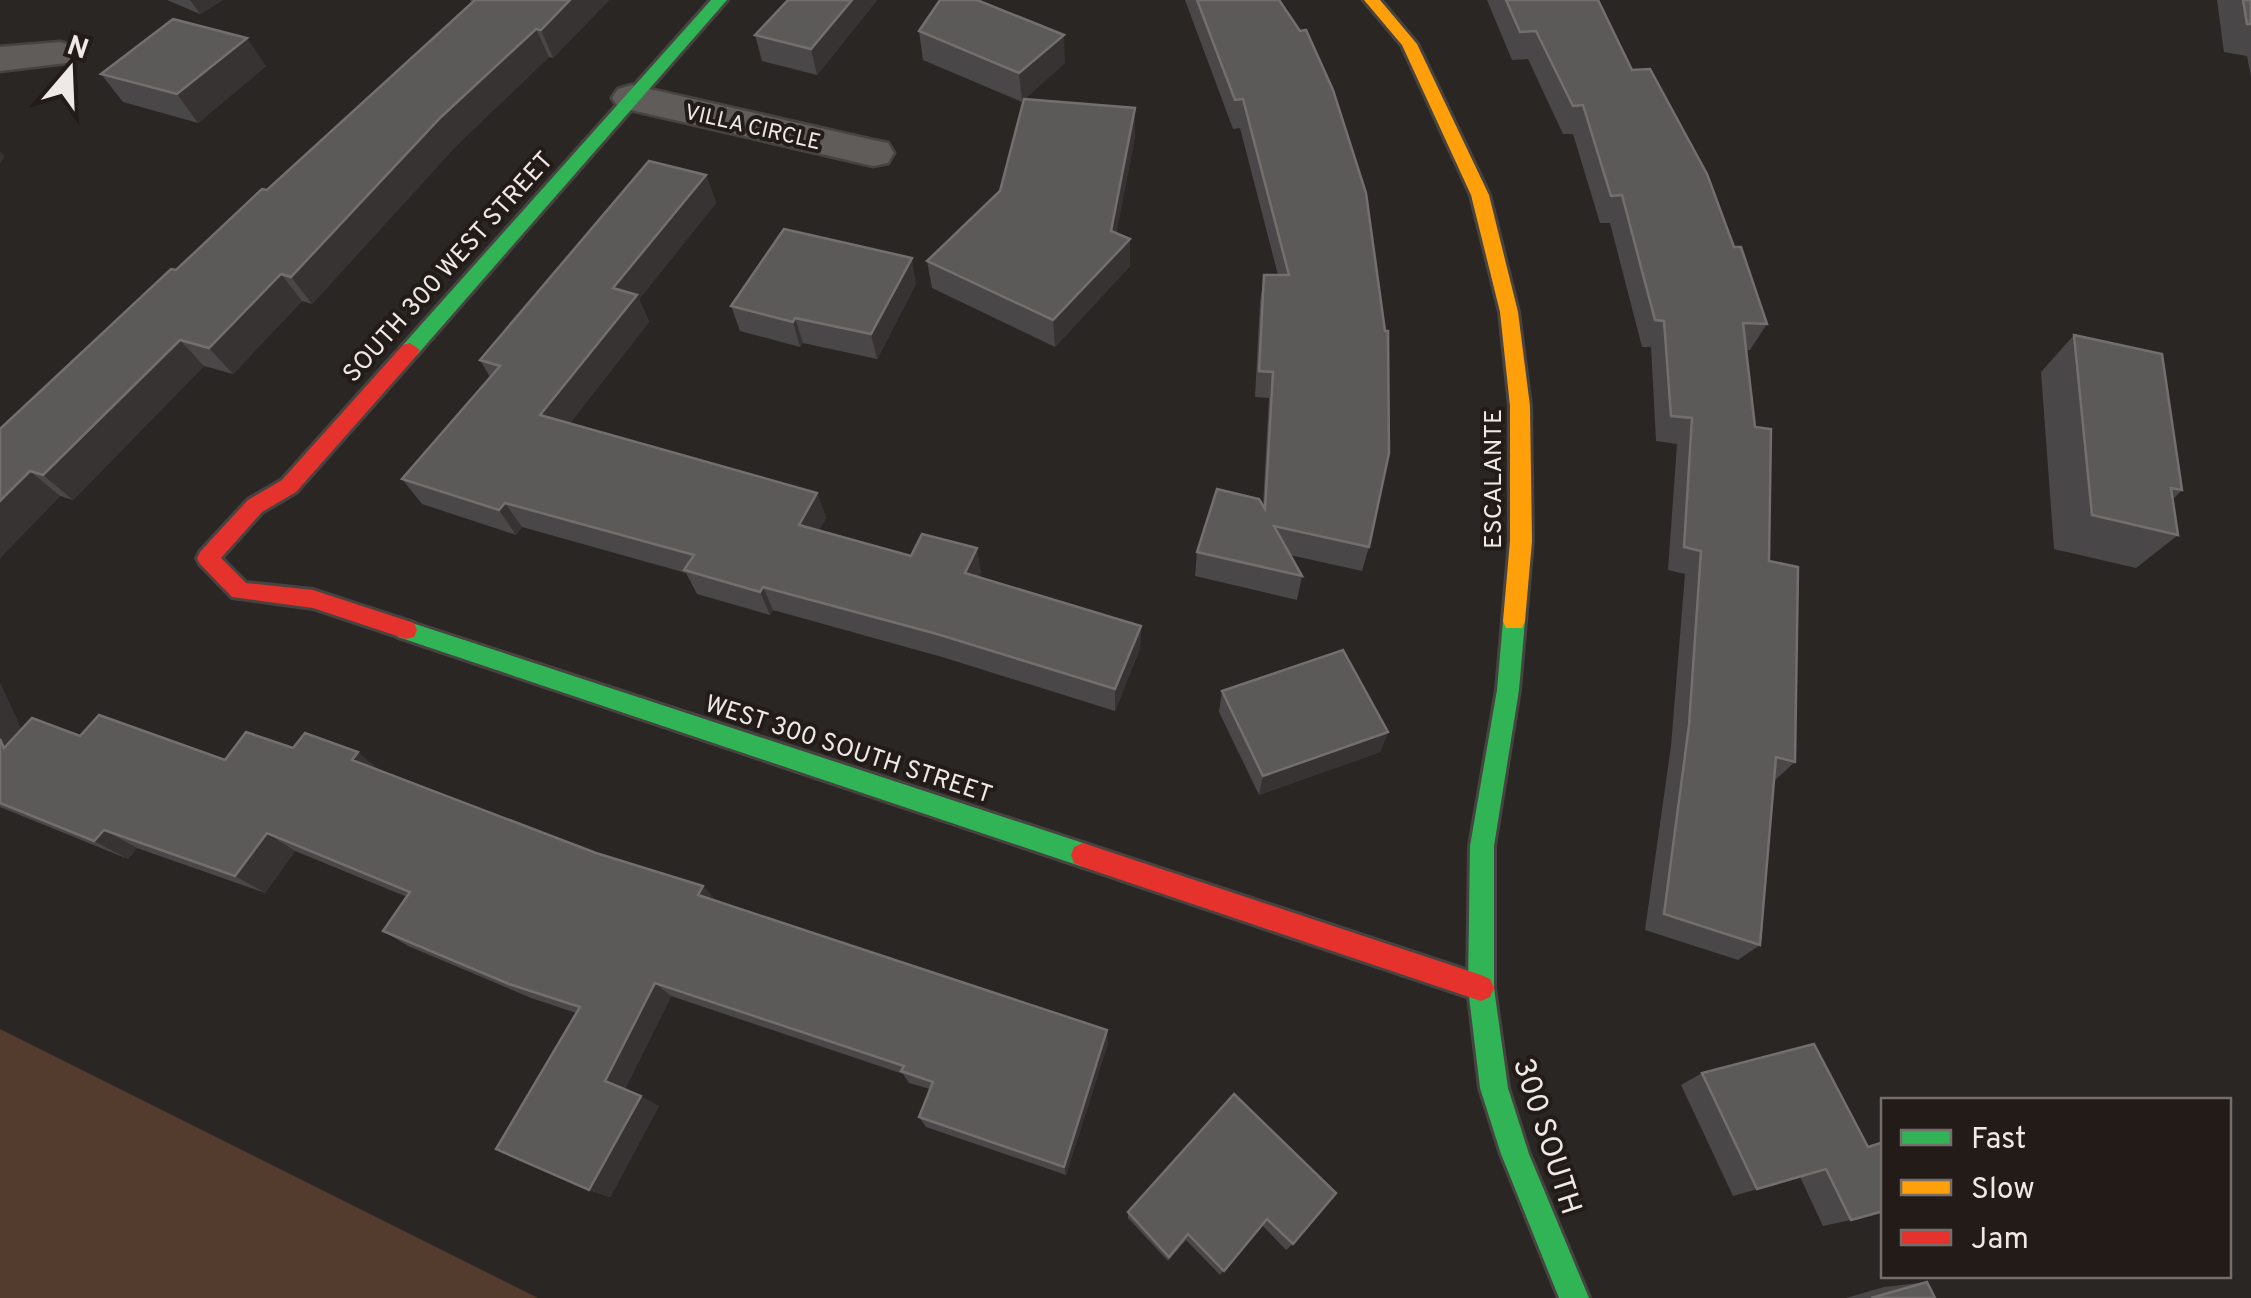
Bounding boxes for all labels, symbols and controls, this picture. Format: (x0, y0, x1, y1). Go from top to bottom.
north arrow (20, 20, 120, 120)
text: N (62, 29, 93, 69)
street label: VILLA CIRCLE (682, 100, 823, 157)
street label: SOUTH 300 WEST STREET (337, 146, 561, 390)
street label: ESCALANTE (1479, 409, 1511, 549)
street label: WEST 300 SOUTH STREET (700, 689, 996, 812)
street label: 300 SOUTH (1503, 1054, 1588, 1220)
legend (1881, 1098, 2231, 1278)
text: Fast (1971, 1122, 2026, 1159)
text: Slow (1971, 1172, 2035, 1209)
text: Jam (1971, 1222, 2029, 1259)

